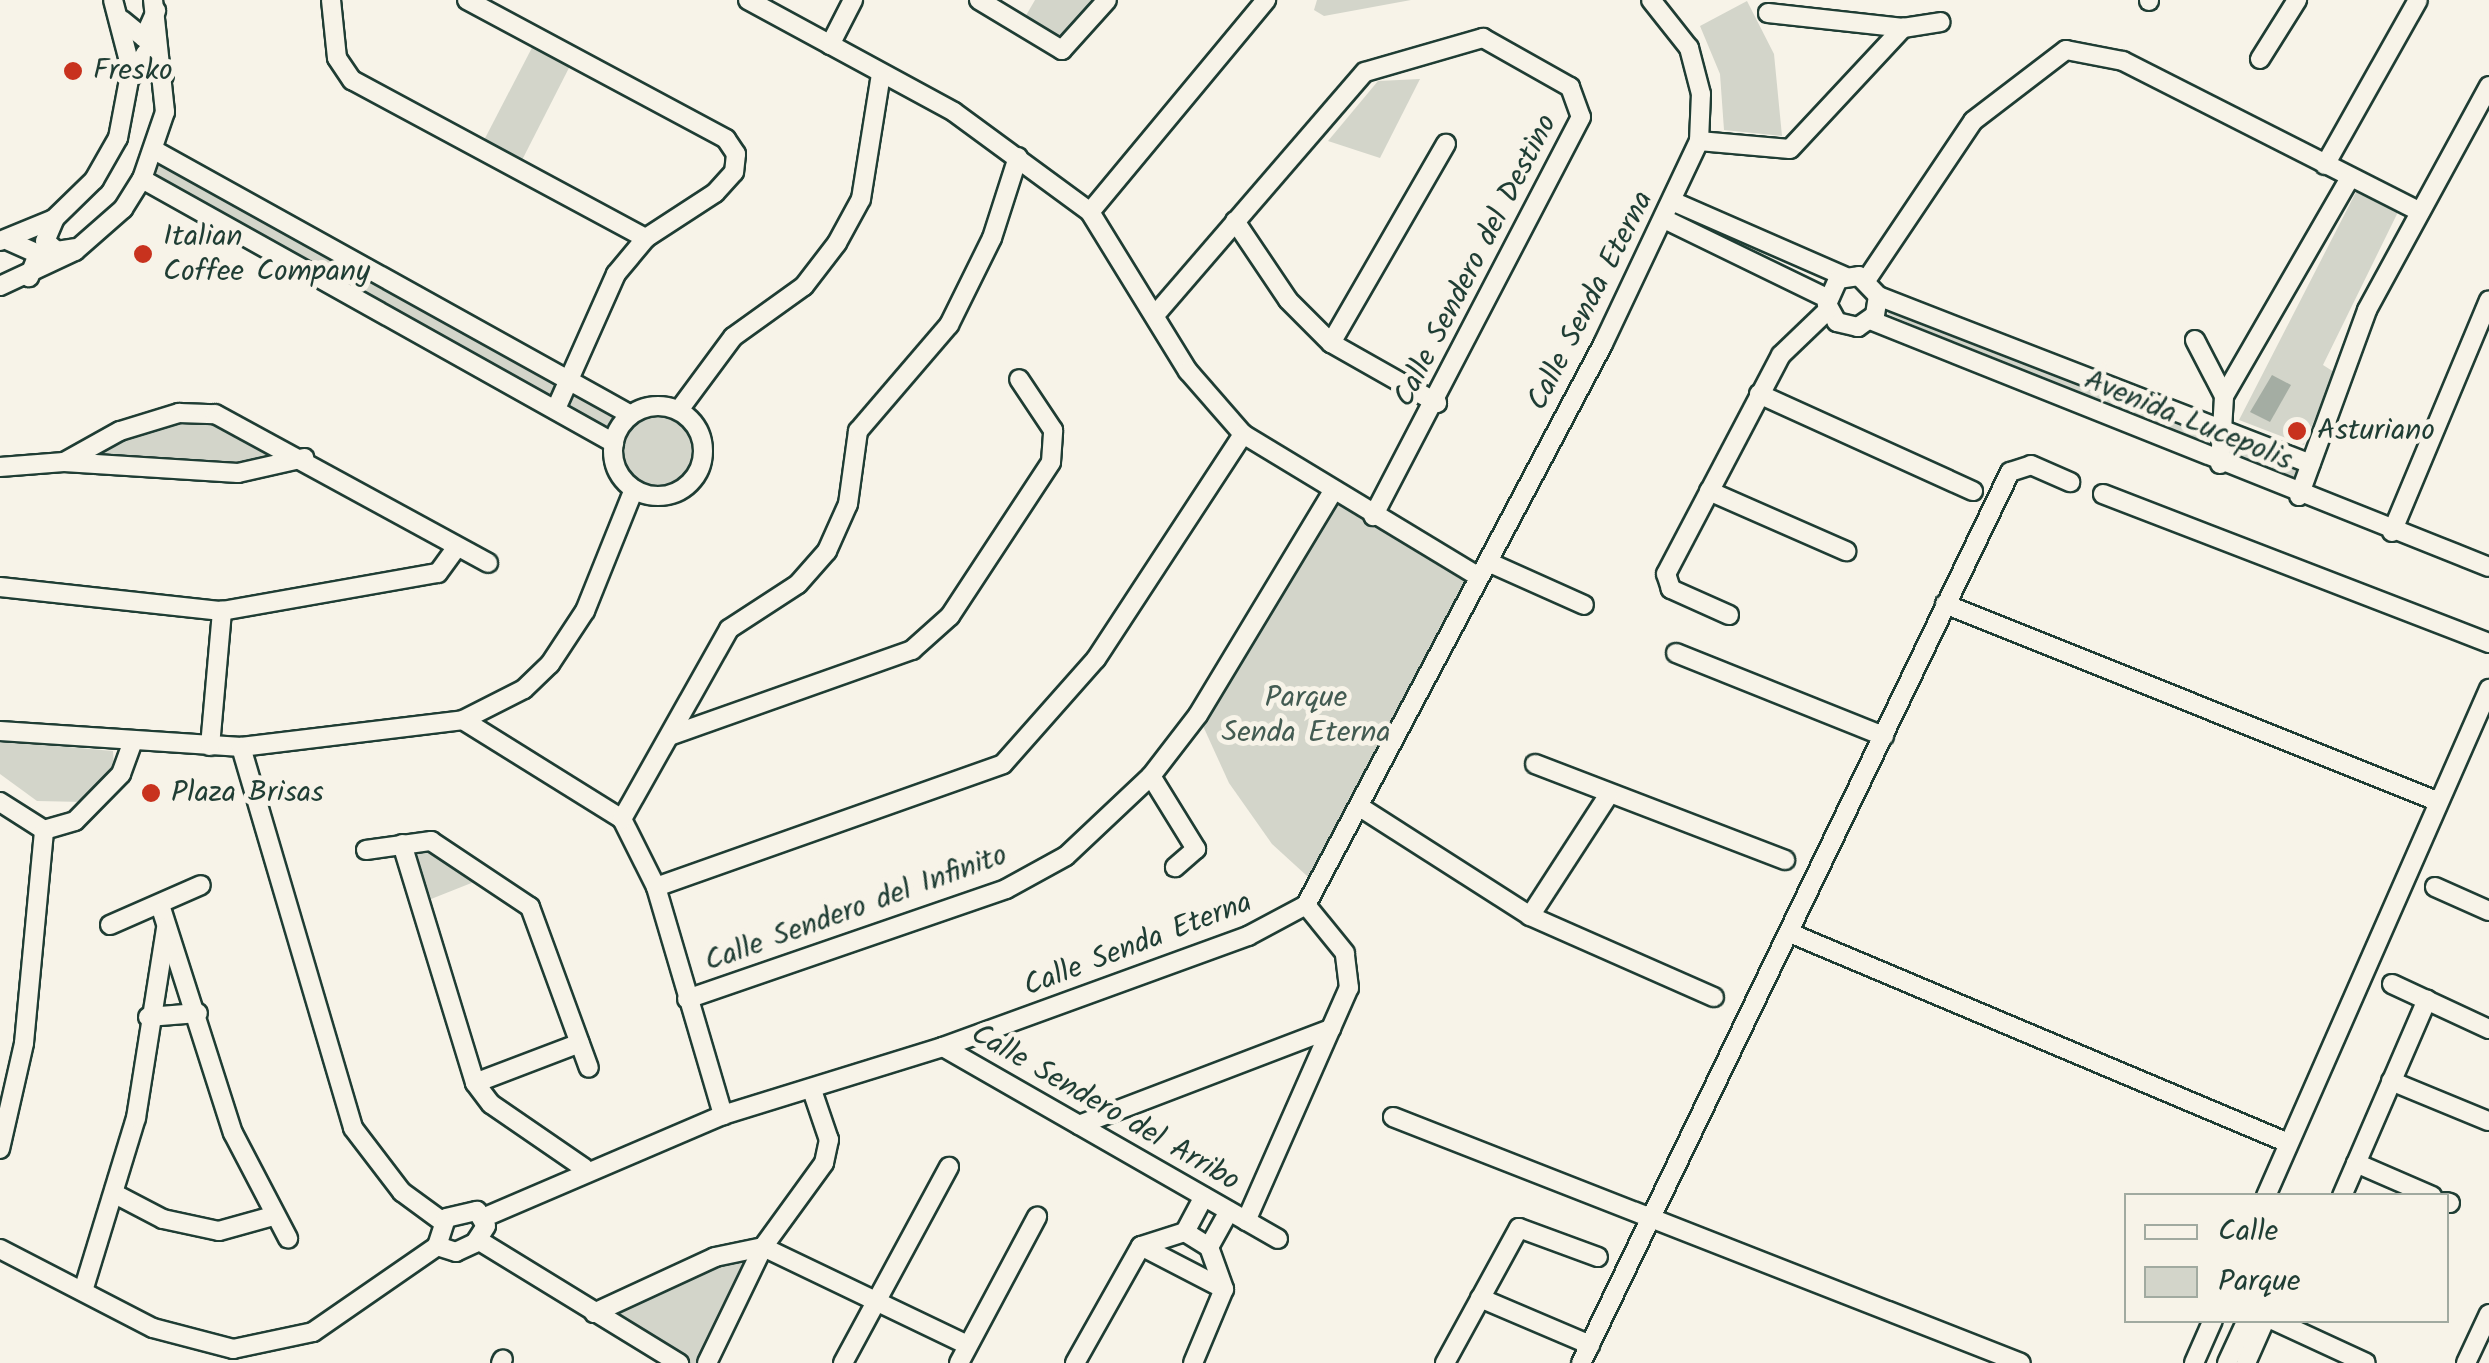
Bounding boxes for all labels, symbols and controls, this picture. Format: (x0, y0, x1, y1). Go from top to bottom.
place label: Fresko (93, 53, 173, 89)
marker: Fresko (62, 60, 84, 82)
street label: Calle Sendero del Destino (1387, 109, 1565, 413)
street label: Calle Senda Eterna (1520, 185, 1662, 417)
place label: Italian Coffee Company (163, 219, 370, 290)
marker: Italian Coffee Company (132, 243, 154, 265)
street label: Avenida Lucepolis (2079, 363, 2297, 479)
place label: Asturiano (2317, 413, 2435, 449)
marker: Asturiano (2286, 420, 2308, 442)
park label: Parque Senda Eterna (1221, 680, 1391, 750)
place label: Plaza Brisas (171, 775, 324, 811)
marker: Plaza Brisas (140, 782, 162, 804)
street label: Calle Sendero del Infinito (700, 838, 1012, 980)
street label: Calle Senda Eterna (1019, 885, 1257, 1005)
street label: Calle Sendero del Arribo (964, 1016, 1246, 1200)
legend (2124, 1193, 2449, 1323)
text: Calle (2218, 1208, 2278, 1256)
text: Parque (2218, 1258, 2300, 1306)

